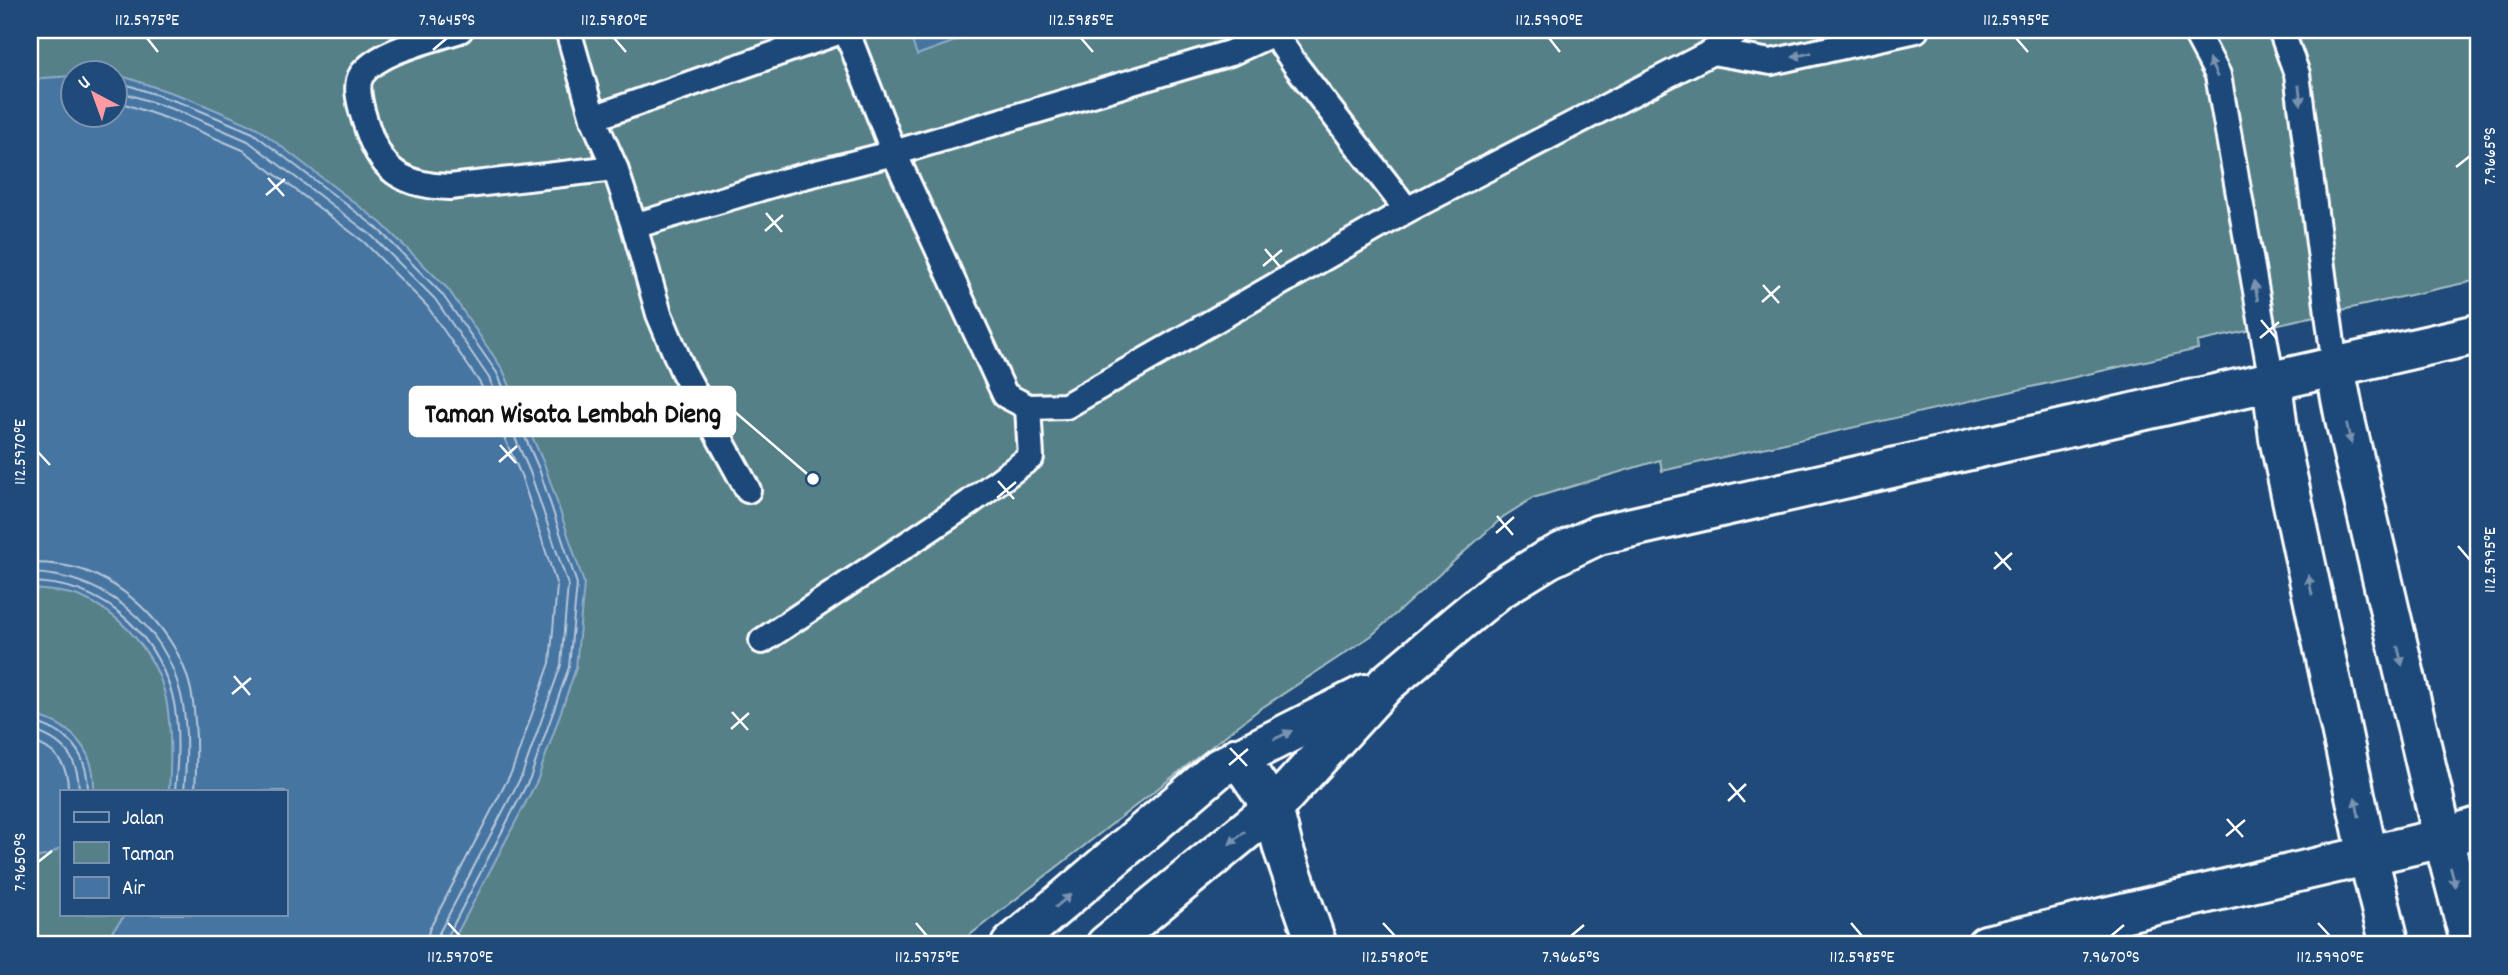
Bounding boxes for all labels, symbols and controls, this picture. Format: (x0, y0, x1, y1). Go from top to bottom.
text: 112.5975°E (115, 9, 179, 34)
text: 7.9645°S (419, 9, 475, 34)
text: 112.5980°E (581, 9, 647, 34)
text: 112.5985°E (1049, 9, 1113, 34)
text: 112.5990°E (1515, 9, 1583, 34)
text: 112.5995°E (1983, 9, 2049, 34)
one-way arrow (1791, 50, 1813, 61)
one-way arrow (2207, 57, 2218, 78)
north arrow (60, 60, 130, 130)
text: U (73, 71, 97, 97)
one-way arrow (2294, 84, 2305, 106)
text: 7.9665°S (2479, 127, 2504, 185)
one-way arrow (2250, 279, 2261, 301)
callout: Taman Wisata Lembah Dieng (410, 387, 735, 436)
text: Taman Wisata Lembah Dieng (425, 397, 721, 437)
text: 112.5970°E (9, 419, 34, 485)
one-way arrow (2343, 423, 2354, 445)
text: 112.5995°E (2479, 527, 2504, 593)
one-way arrow (2304, 574, 2315, 596)
one-way arrow (2395, 645, 2406, 667)
one-way arrow (1273, 729, 1293, 740)
legend (60, 790, 287, 916)
one-way arrow (2352, 796, 2363, 818)
text: Jalan (122, 805, 164, 835)
one-way arrow (1228, 830, 1245, 845)
text: 7.9650°S (9, 833, 34, 891)
text: Taman (122, 841, 174, 871)
one-way arrow (2448, 866, 2459, 888)
text: Air (122, 875, 145, 905)
one-way arrow (1055, 894, 1072, 909)
text: 112.5970°E (427, 946, 493, 971)
text: 112.5975°E (895, 946, 959, 971)
text: 112.5980°E (1362, 946, 1428, 971)
text: 7.9665°S (1542, 946, 1600, 971)
text: 112.5985°E (1830, 946, 1894, 971)
text: 7.9670°S (2082, 946, 2140, 971)
text: 112.5990°E (2296, 946, 2364, 971)

